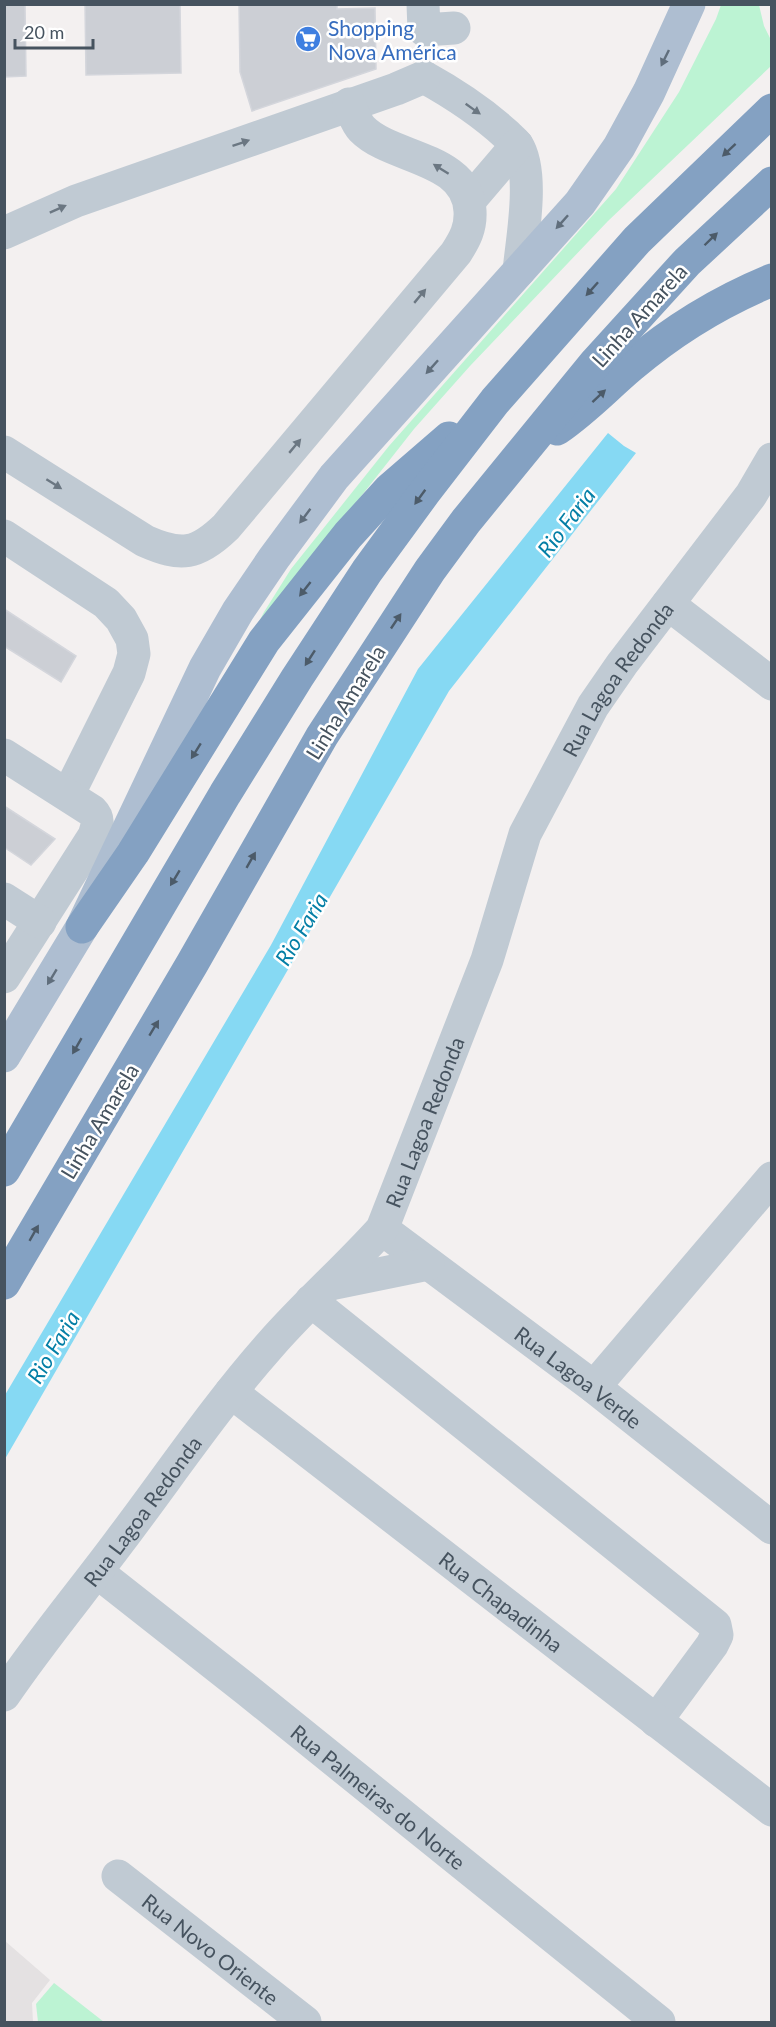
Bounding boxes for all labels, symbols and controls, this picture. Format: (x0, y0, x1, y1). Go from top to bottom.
scale bar (15, 12, 93, 50)
place label: Shopping Nova América (328, 15, 457, 64)
text: 20 m (24, 21, 64, 43)
supermarket icon: Shopping Nova América (293, 24, 323, 54)
one-way arrow (661, 49, 670, 66)
one-way arrow (465, 103, 481, 115)
one-way arrow (232, 137, 250, 147)
one-way arrow (721, 143, 736, 157)
one-way arrow (432, 163, 449, 174)
one-way arrow (49, 204, 67, 213)
one-way arrow (555, 215, 569, 230)
one-way arrow (703, 232, 718, 246)
street label: Linha Amarela (586, 258, 692, 372)
one-way arrow (585, 282, 599, 297)
one-way arrow (413, 288, 426, 304)
one-way arrow (425, 360, 439, 375)
one-way arrow (592, 389, 606, 403)
one-way arrow (288, 438, 301, 454)
one-way arrow (46, 478, 62, 489)
water label: Rio Faria (531, 482, 601, 562)
one-way arrow (415, 490, 427, 505)
one-way arrow (300, 508, 312, 523)
one-way arrow (298, 581, 311, 597)
street label: Rua Lagoa Redonda (556, 597, 678, 760)
one-way arrow (390, 613, 401, 629)
street label: Linha Amarela (300, 640, 390, 764)
one-way arrow (305, 650, 316, 666)
one-way arrow (191, 743, 202, 759)
one-way arrow (246, 852, 257, 868)
one-way arrow (170, 870, 181, 886)
water label: Rio Faria (269, 888, 333, 970)
one-way arrow (46, 969, 57, 985)
one-way arrow (149, 1020, 159, 1037)
street label: Rua Lagoa Redonda (379, 1033, 468, 1211)
one-way arrow (72, 1038, 82, 1055)
street label: Linha Amarela (55, 1059, 143, 1183)
one-way arrow (28, 1225, 39, 1241)
water label: Rio Faria (21, 1306, 85, 1388)
street label: Rua Lagoa Verde (510, 1320, 647, 1433)
street label: Rua Lagoa Redonda (78, 1431, 206, 1591)
street label: Rua Chapadinha (435, 1546, 568, 1657)
street label: Rua Palmeiras do Norte (286, 1718, 471, 1874)
street label: Rua Novo Oriente (138, 1888, 284, 2010)

